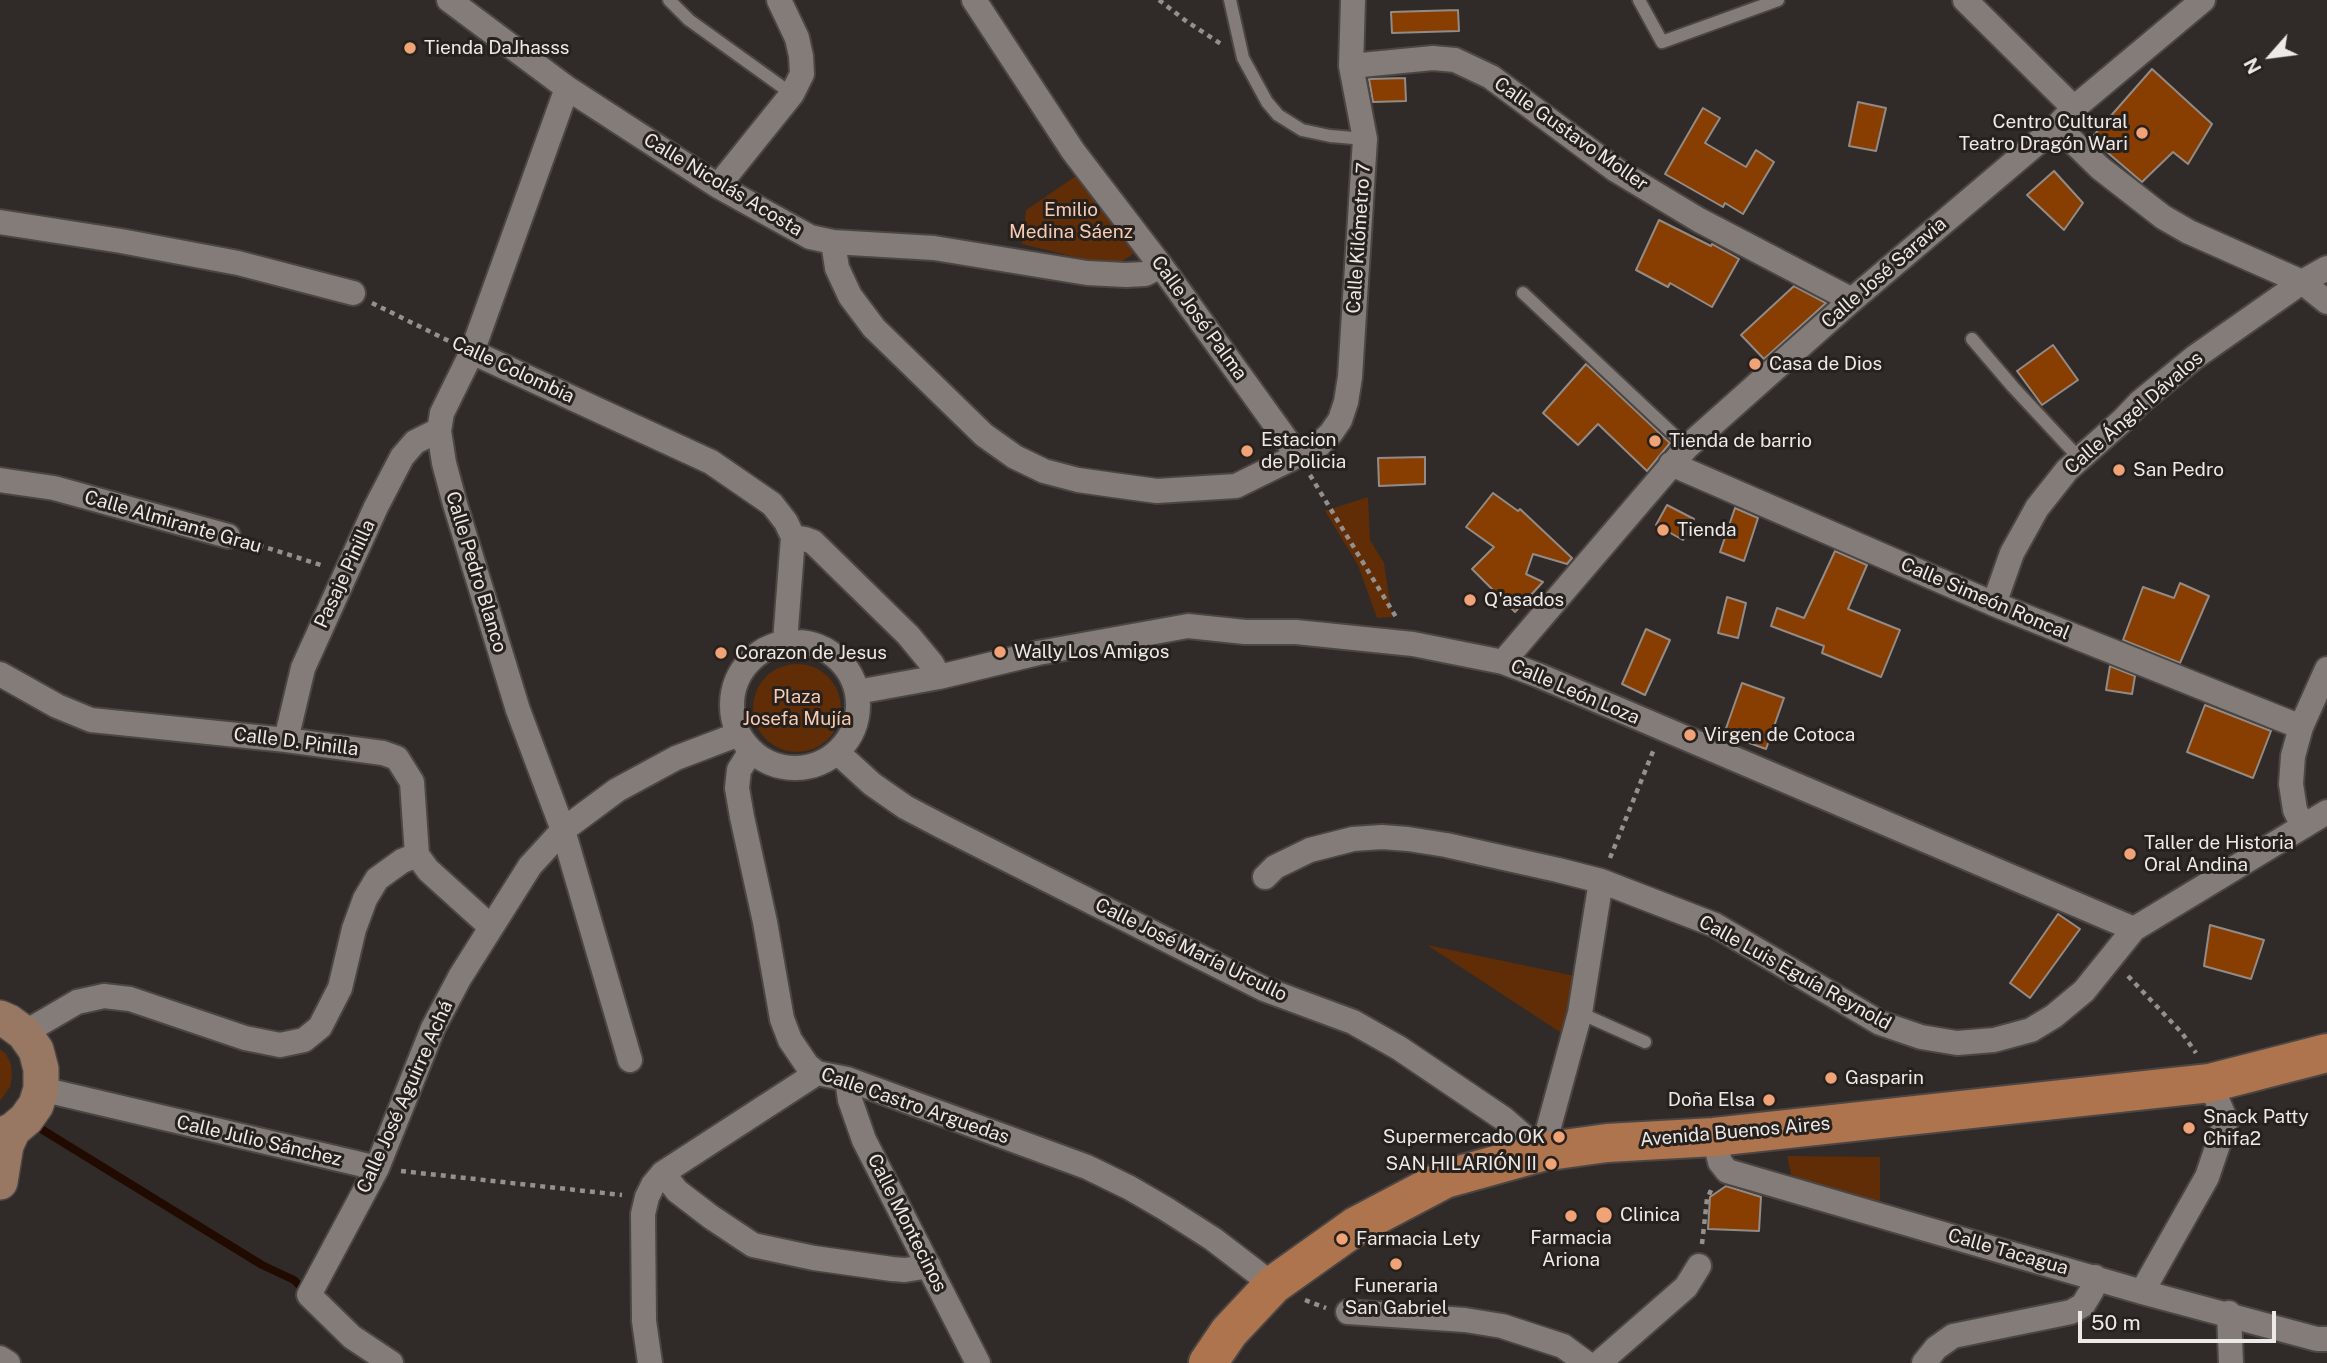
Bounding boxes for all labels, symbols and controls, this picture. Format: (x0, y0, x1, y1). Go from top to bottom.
north arrow (2236, 21, 2306, 91)
place label: Tienda DaJhasss (424, 37, 569, 59)
marker: Tienda DaJhasss (402, 40, 418, 56)
text: N (2239, 54, 2266, 78)
street label: Calle Gustavo Moller (1490, 72, 1652, 196)
place label: Centro Cultural Teatro Dragón Wari (1959, 111, 2128, 155)
marker: Centro Cultural Teatro Dragón Wari (2134, 125, 2150, 141)
street label: Calle Nicolás Acosta (639, 129, 807, 241)
street label: Calle Kilómetro 7 (1342, 162, 1376, 314)
park label: Emilio Medina Sáenz (1009, 199, 1133, 243)
street label: Calle José Saravia (1817, 213, 1951, 333)
street label: Calle José Palma (1146, 252, 1252, 384)
street label: Calle Colombia (448, 332, 578, 408)
street label: Calle Ángel Dávalos (2060, 347, 2208, 479)
place label: Casa de Dios (1769, 353, 1882, 375)
marker: Casa de Dios (1747, 356, 1763, 372)
place label: Estacion de Policia (1261, 429, 1346, 473)
place label: Tienda de barrio (1669, 430, 1812, 452)
marker: Tienda de barrio (1647, 433, 1663, 449)
marker: Estacion de Policia (1239, 443, 1255, 459)
place label: San Pedro (2133, 459, 2224, 481)
marker: San Pedro (2111, 462, 2127, 478)
street label: Calle Almirante Grau (82, 486, 264, 558)
street label: Calle Pedro Blanco (441, 489, 511, 655)
street label: Pasaje Pinilla (310, 516, 380, 632)
place label: Tienda (1677, 519, 1737, 541)
marker: Tienda (1655, 522, 1671, 538)
street label: Calle Simeón Roncal (1897, 553, 2073, 645)
place label: Q'asados (1484, 589, 1564, 611)
marker: Q'asados (1462, 592, 1478, 608)
place label: Wally Los Amigos (1014, 641, 1169, 663)
place label: Corazon de Jesus (735, 642, 887, 664)
marker: Wally Los Amigos (992, 644, 1008, 660)
marker: Corazon de Jesus (713, 645, 729, 661)
street label: Calle León Loza (1507, 655, 1643, 729)
park label: Plaza Josefa Mujía (743, 686, 851, 730)
street label: Calle D. Pinilla (232, 723, 360, 761)
place label: Virgen de Cotoca (1704, 724, 1855, 746)
marker: Virgen de Cotoca (1682, 727, 1698, 743)
place label: Taller de Historia Oral Andina (2144, 832, 2294, 876)
marker: Taller de Historia Oral Andina (2122, 846, 2138, 862)
street label: Calle José María Urcullo (1091, 894, 1291, 1006)
street label: Calle Luis Eguía Reynold (1695, 911, 1895, 1035)
street label: Calle José Aguirre Achá (352, 997, 458, 1197)
street label: Calle Castro Arguedas (818, 1063, 1012, 1149)
place label: Gasparin (1845, 1067, 1924, 1089)
marker: Gasparin (1823, 1070, 1839, 1086)
place label: Doña Elsa (1668, 1089, 1755, 1111)
marker: Doña Elsa (1761, 1092, 1777, 1108)
place label: Snack Patty Chifa2 (2203, 1106, 2309, 1150)
street label: Calle Julio Sánchez (174, 1111, 344, 1171)
street label: Avenida Buenos Aires (1639, 1112, 1831, 1152)
marker: Snack Patty Chifa2 (2181, 1120, 2197, 1136)
place label: Supermercado OK (1383, 1126, 1545, 1148)
marker: Supermercado OK (1551, 1129, 1567, 1145)
street label: Calle Montecinos (862, 1150, 952, 1296)
place label: SAN HILARIÓN II (1386, 1153, 1537, 1175)
marker: SAN HILARIÓN II (1543, 1156, 1559, 1172)
place label: Clinica (1620, 1204, 1680, 1226)
marker: Clinica (1594, 1205, 1614, 1225)
marker: Farmacia Ariona (1563, 1208, 1579, 1224)
street label: Calle Tacagua (1945, 1224, 2071, 1280)
place label: Farmacia Ariona (1530, 1227, 1612, 1271)
place label: Farmacia Lety (1356, 1228, 1480, 1250)
marker: Farmacia Lety (1334, 1231, 1350, 1247)
marker: Funeraria San Gabriel (1388, 1256, 1404, 1272)
place label: Funeraria San Gabriel (1344, 1275, 1448, 1319)
scale bar (2082, 1296, 2280, 1340)
text: 50 m (2091, 1310, 2141, 1335)

